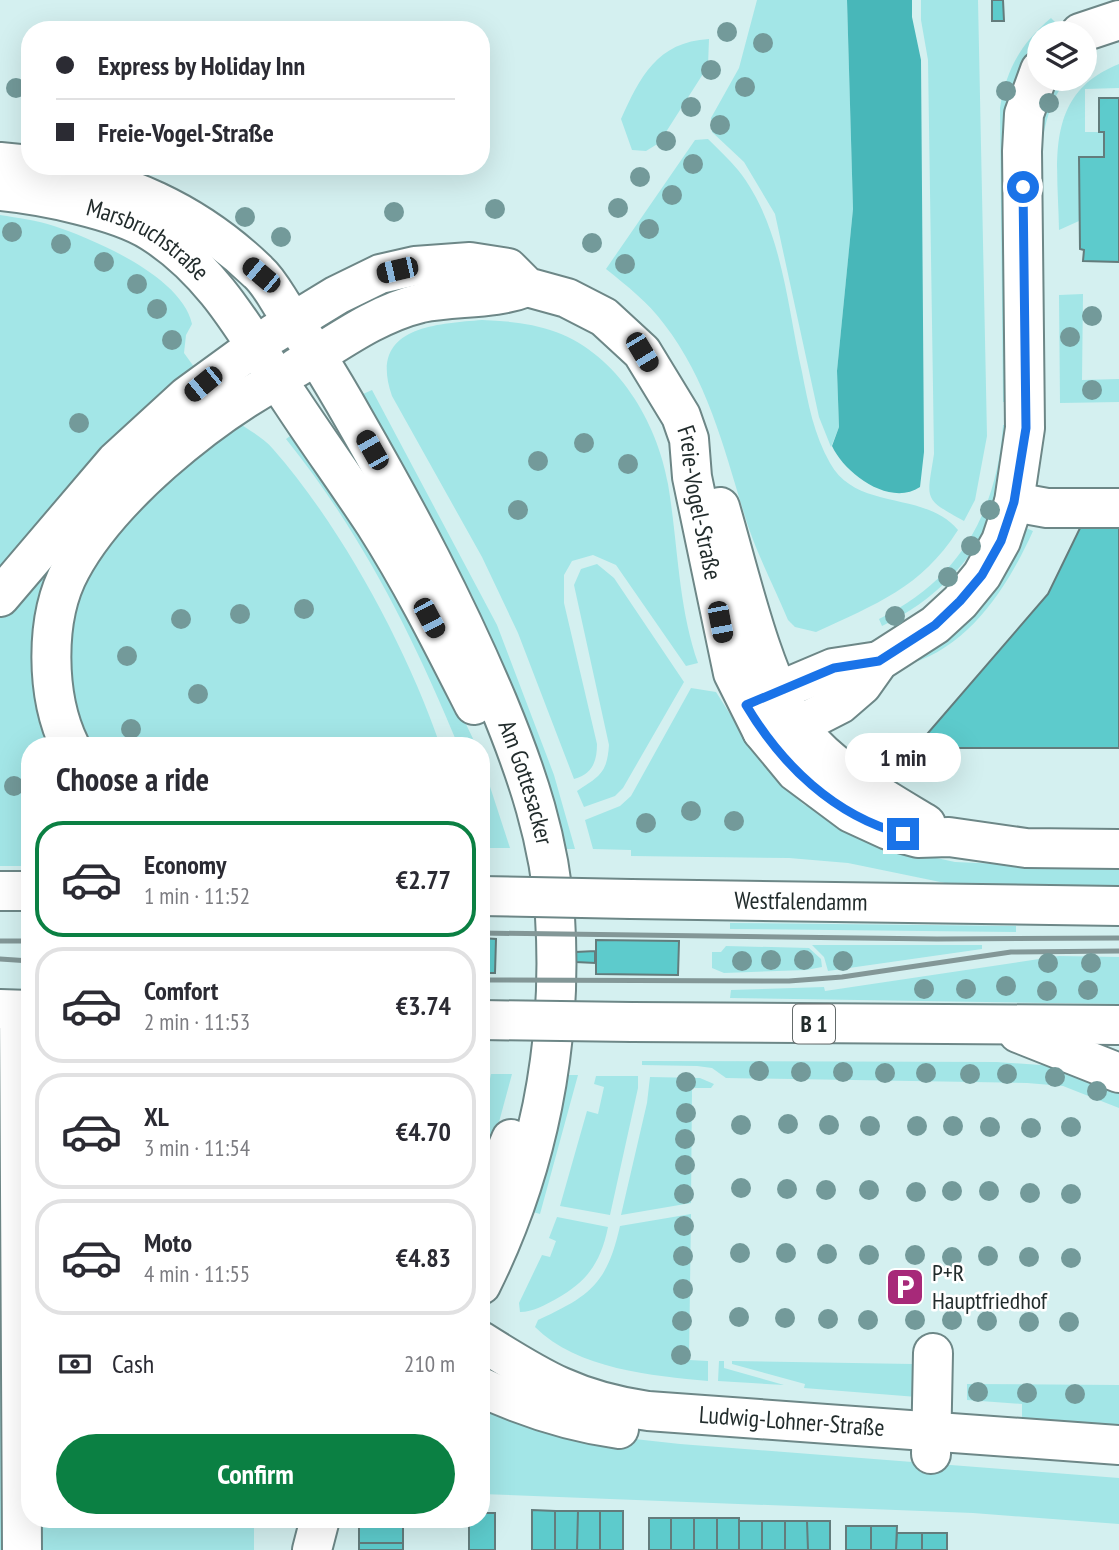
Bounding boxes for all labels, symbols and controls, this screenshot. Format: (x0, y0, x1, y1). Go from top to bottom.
map controls (1027, 21, 1097, 91)
button: layers (1027, 21, 1097, 91)
text: Express by Holiday Inn (98, 49, 305, 82)
text: Freie-Vogel-Straße (98, 116, 274, 149)
route start (1007, 171, 1039, 203)
street label: Marsbruchstraße (83, 191, 216, 287)
car (239, 253, 284, 297)
car (375, 255, 420, 285)
car (623, 329, 662, 375)
car (181, 363, 226, 405)
street label: Freie-Vogel-Straße (670, 421, 729, 583)
car (353, 427, 392, 473)
car (410, 595, 449, 641)
car (706, 599, 735, 645)
street label: Am Gottesacker (492, 716, 560, 848)
callout: 1 min (845, 732, 961, 782)
text: 1 min (880, 743, 926, 772)
text: Choose a ride (56, 758, 209, 800)
route end (887, 818, 919, 850)
icon: car (60, 848, 123, 911)
text: Economy (144, 848, 226, 881)
text: €2.77 (396, 863, 451, 896)
text: 1 min · 11:52 (144, 881, 250, 910)
street label: Westfalendamm (734, 884, 868, 917)
icon: car (60, 974, 123, 1037)
text: Comfort (144, 974, 218, 1007)
text: €3.74 (396, 989, 451, 1022)
road number: B 1 (793, 1004, 835, 1044)
text: 2 min · 11:53 (144, 1007, 250, 1036)
icon: car (60, 1100, 123, 1163)
text: XL (144, 1100, 169, 1133)
text: €4.70 (396, 1115, 451, 1148)
text: 3 min · 11:54 (144, 1133, 250, 1162)
icon: car (60, 1226, 123, 1289)
text: Moto (144, 1226, 192, 1259)
text: €4.83 (396, 1241, 451, 1274)
place label: P+R Hauptfriedhof (932, 1257, 1048, 1316)
text: 4 min · 11:55 (144, 1259, 250, 1288)
parking icon: P+R Hauptfriedhof (884, 1266, 926, 1308)
icon: cash (56, 1345, 94, 1383)
text: Cash (112, 1347, 154, 1380)
text: 210 m (404, 1349, 455, 1378)
street label: Ludwig-Lohner-Straße (698, 1399, 886, 1443)
button: Confirm (56, 1434, 455, 1514)

